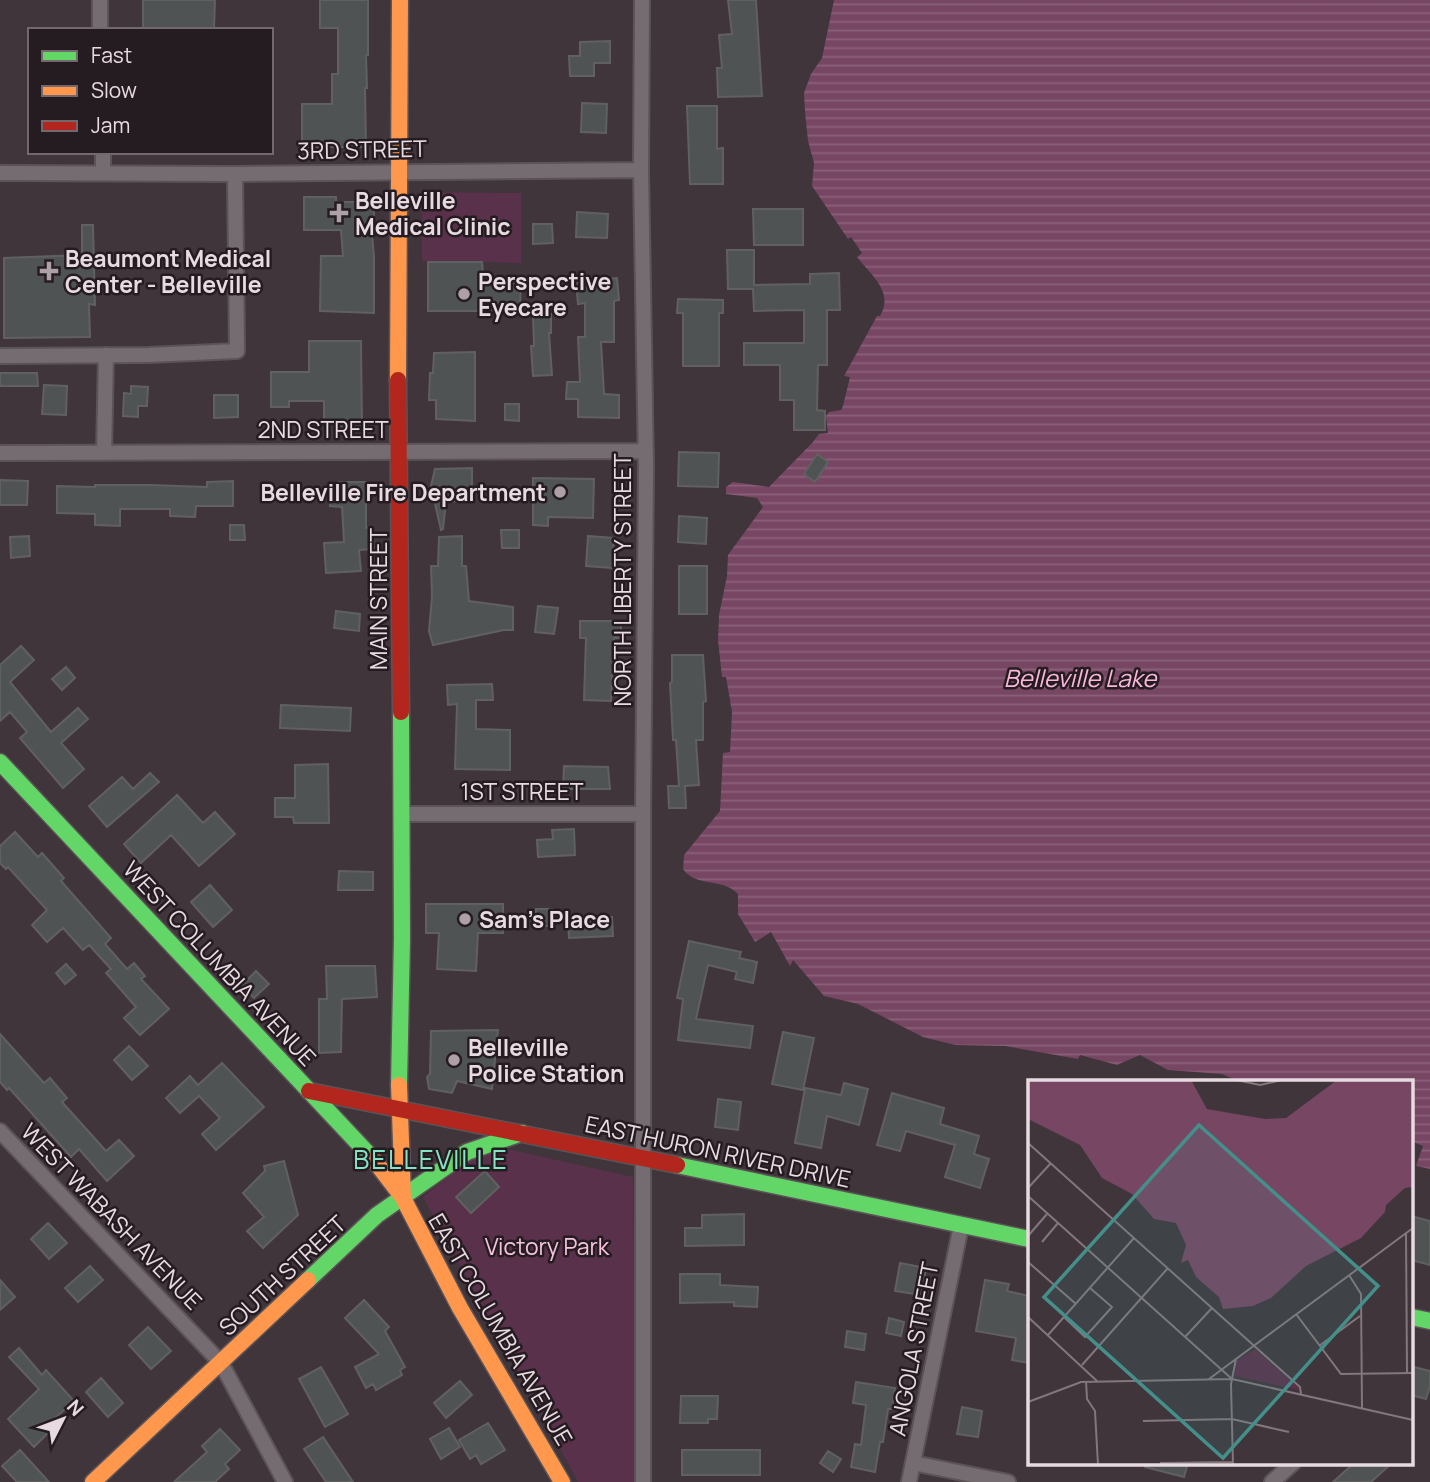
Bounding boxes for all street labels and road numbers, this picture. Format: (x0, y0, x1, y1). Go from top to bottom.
street label: 3RD STREET (297, 132, 427, 166)
street label: 2ND STREET (257, 413, 389, 445)
street label: NORTH LIBERTY STREET (606, 453, 638, 707)
street label: MAIN STREET (362, 528, 394, 670)
street label: 1ST STREET (460, 775, 584, 807)
street label: WEST COLUMBIA AVENUE (116, 853, 324, 1073)
street label: EAST HURON RIVER DRIVE (582, 1107, 854, 1195)
street label: WEST WABASH AVENUE (14, 1116, 210, 1316)
street label: SOUTH STREET (211, 1207, 353, 1342)
street label: EAST COLUMBIA AVENUE (421, 1207, 581, 1451)
street label: ANGOLA STREET (880, 1259, 946, 1439)

